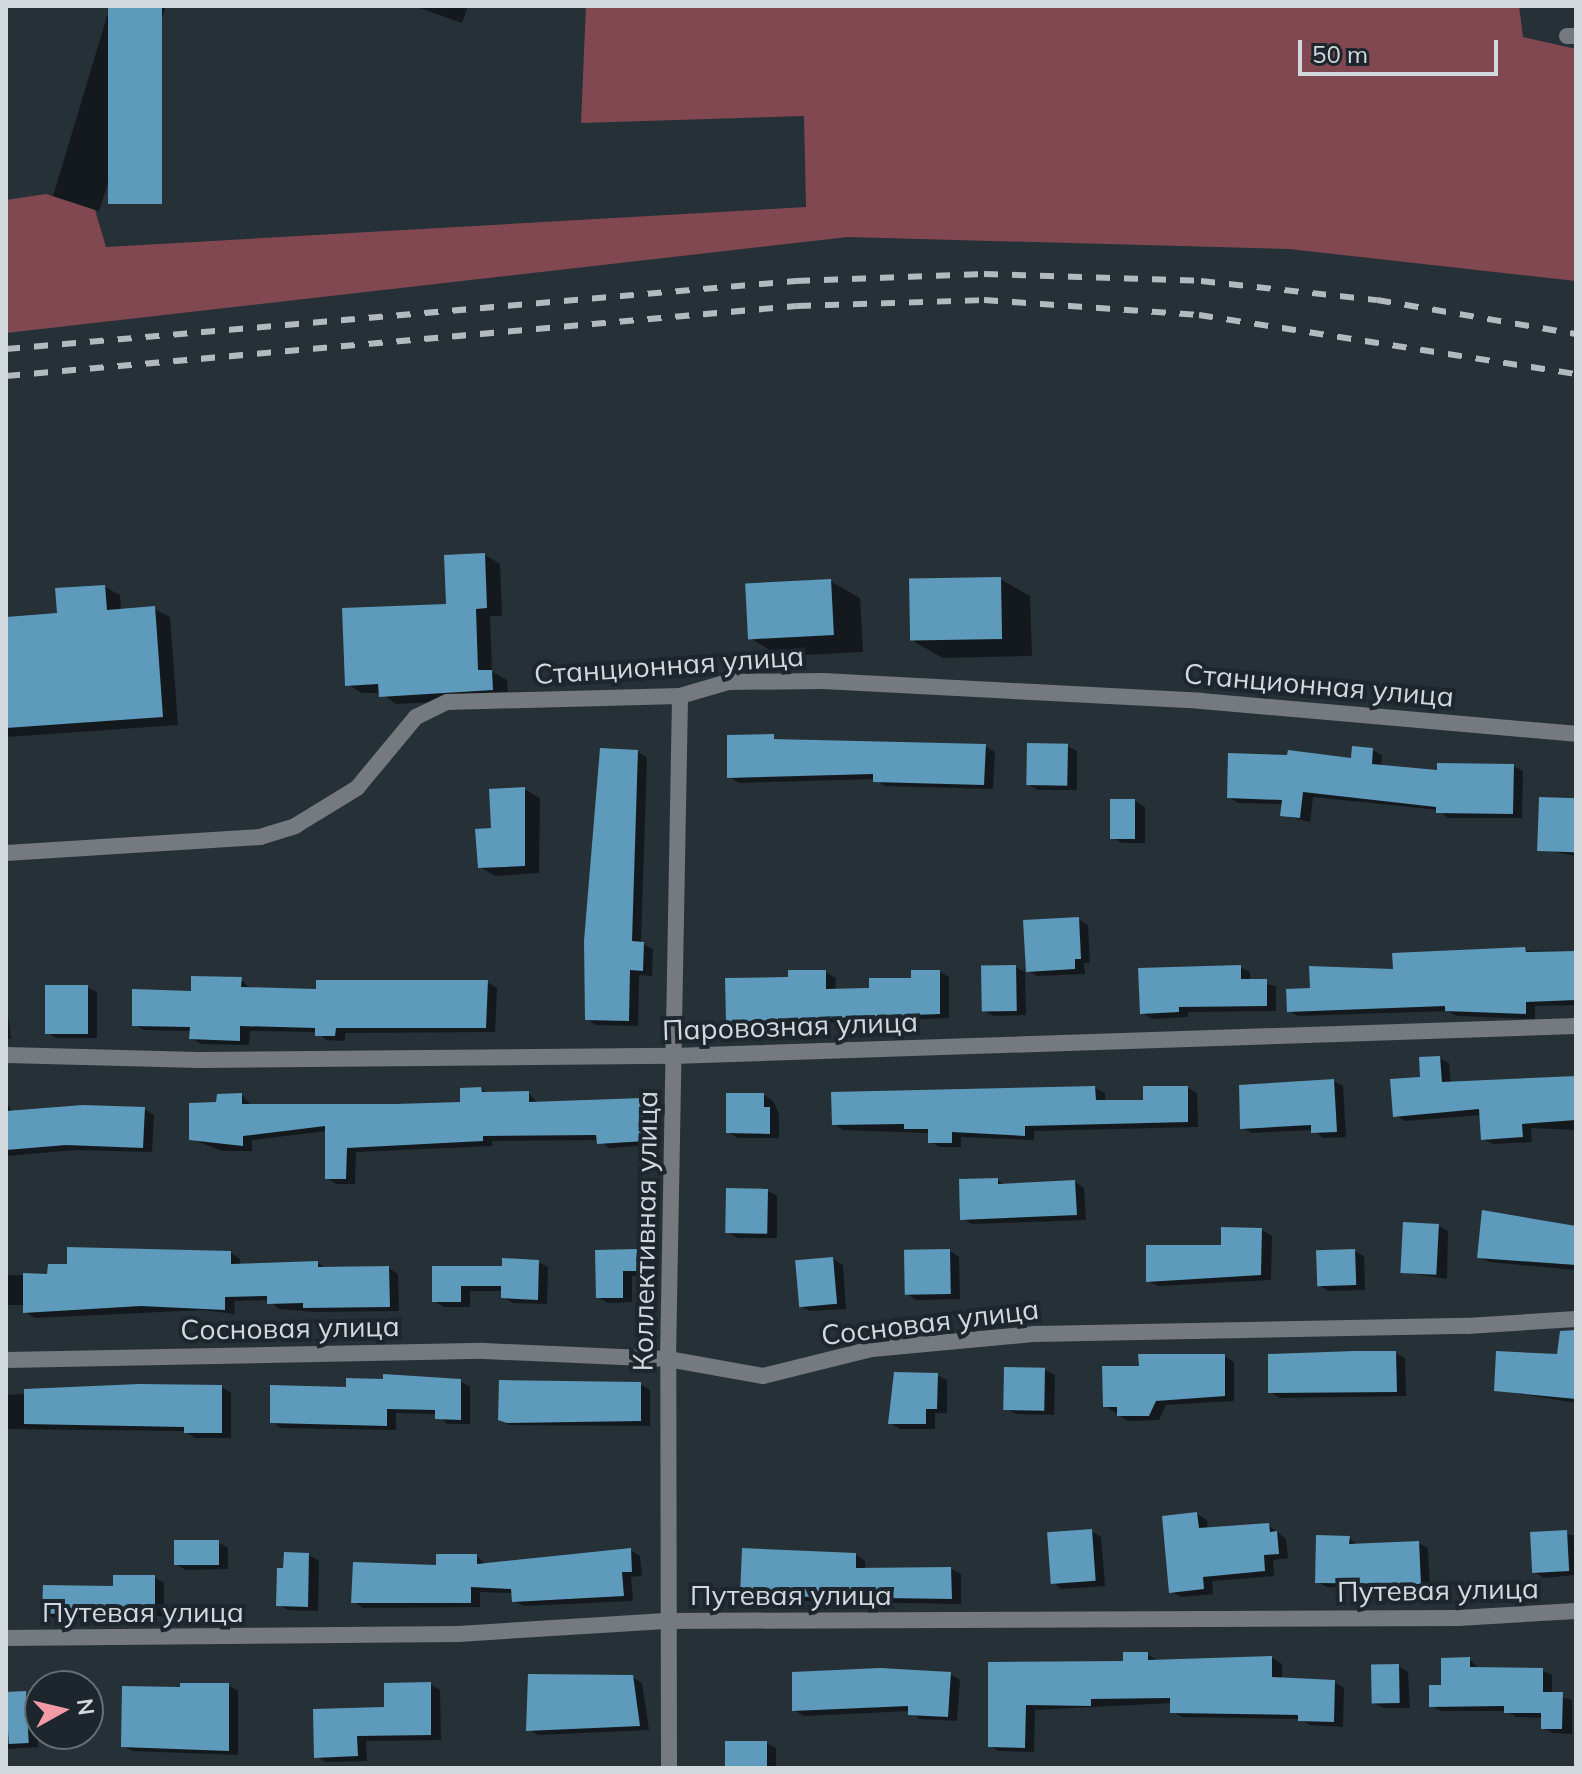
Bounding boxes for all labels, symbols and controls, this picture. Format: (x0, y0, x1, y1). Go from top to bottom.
scale bar (1302, 24, 1502, 74)
text: 50 m (1312, 39, 1368, 69)
street label: Станционная улица (533, 639, 805, 691)
street label: Станционная улица (1183, 656, 1455, 714)
street label: Паровозная улица (661, 1005, 919, 1047)
street label: Коллективная улица (626, 1090, 664, 1372)
street label: Сосновая улица (819, 1292, 1041, 1352)
street label: Сосновая улица (180, 1309, 400, 1347)
street label: Путевая улица (1337, 1571, 1539, 1609)
street label: Путевая улица (690, 1578, 892, 1612)
street label: Путевая улица (42, 1595, 244, 1629)
north arrow (24, 1670, 104, 1750)
text: N (71, 1697, 101, 1717)

